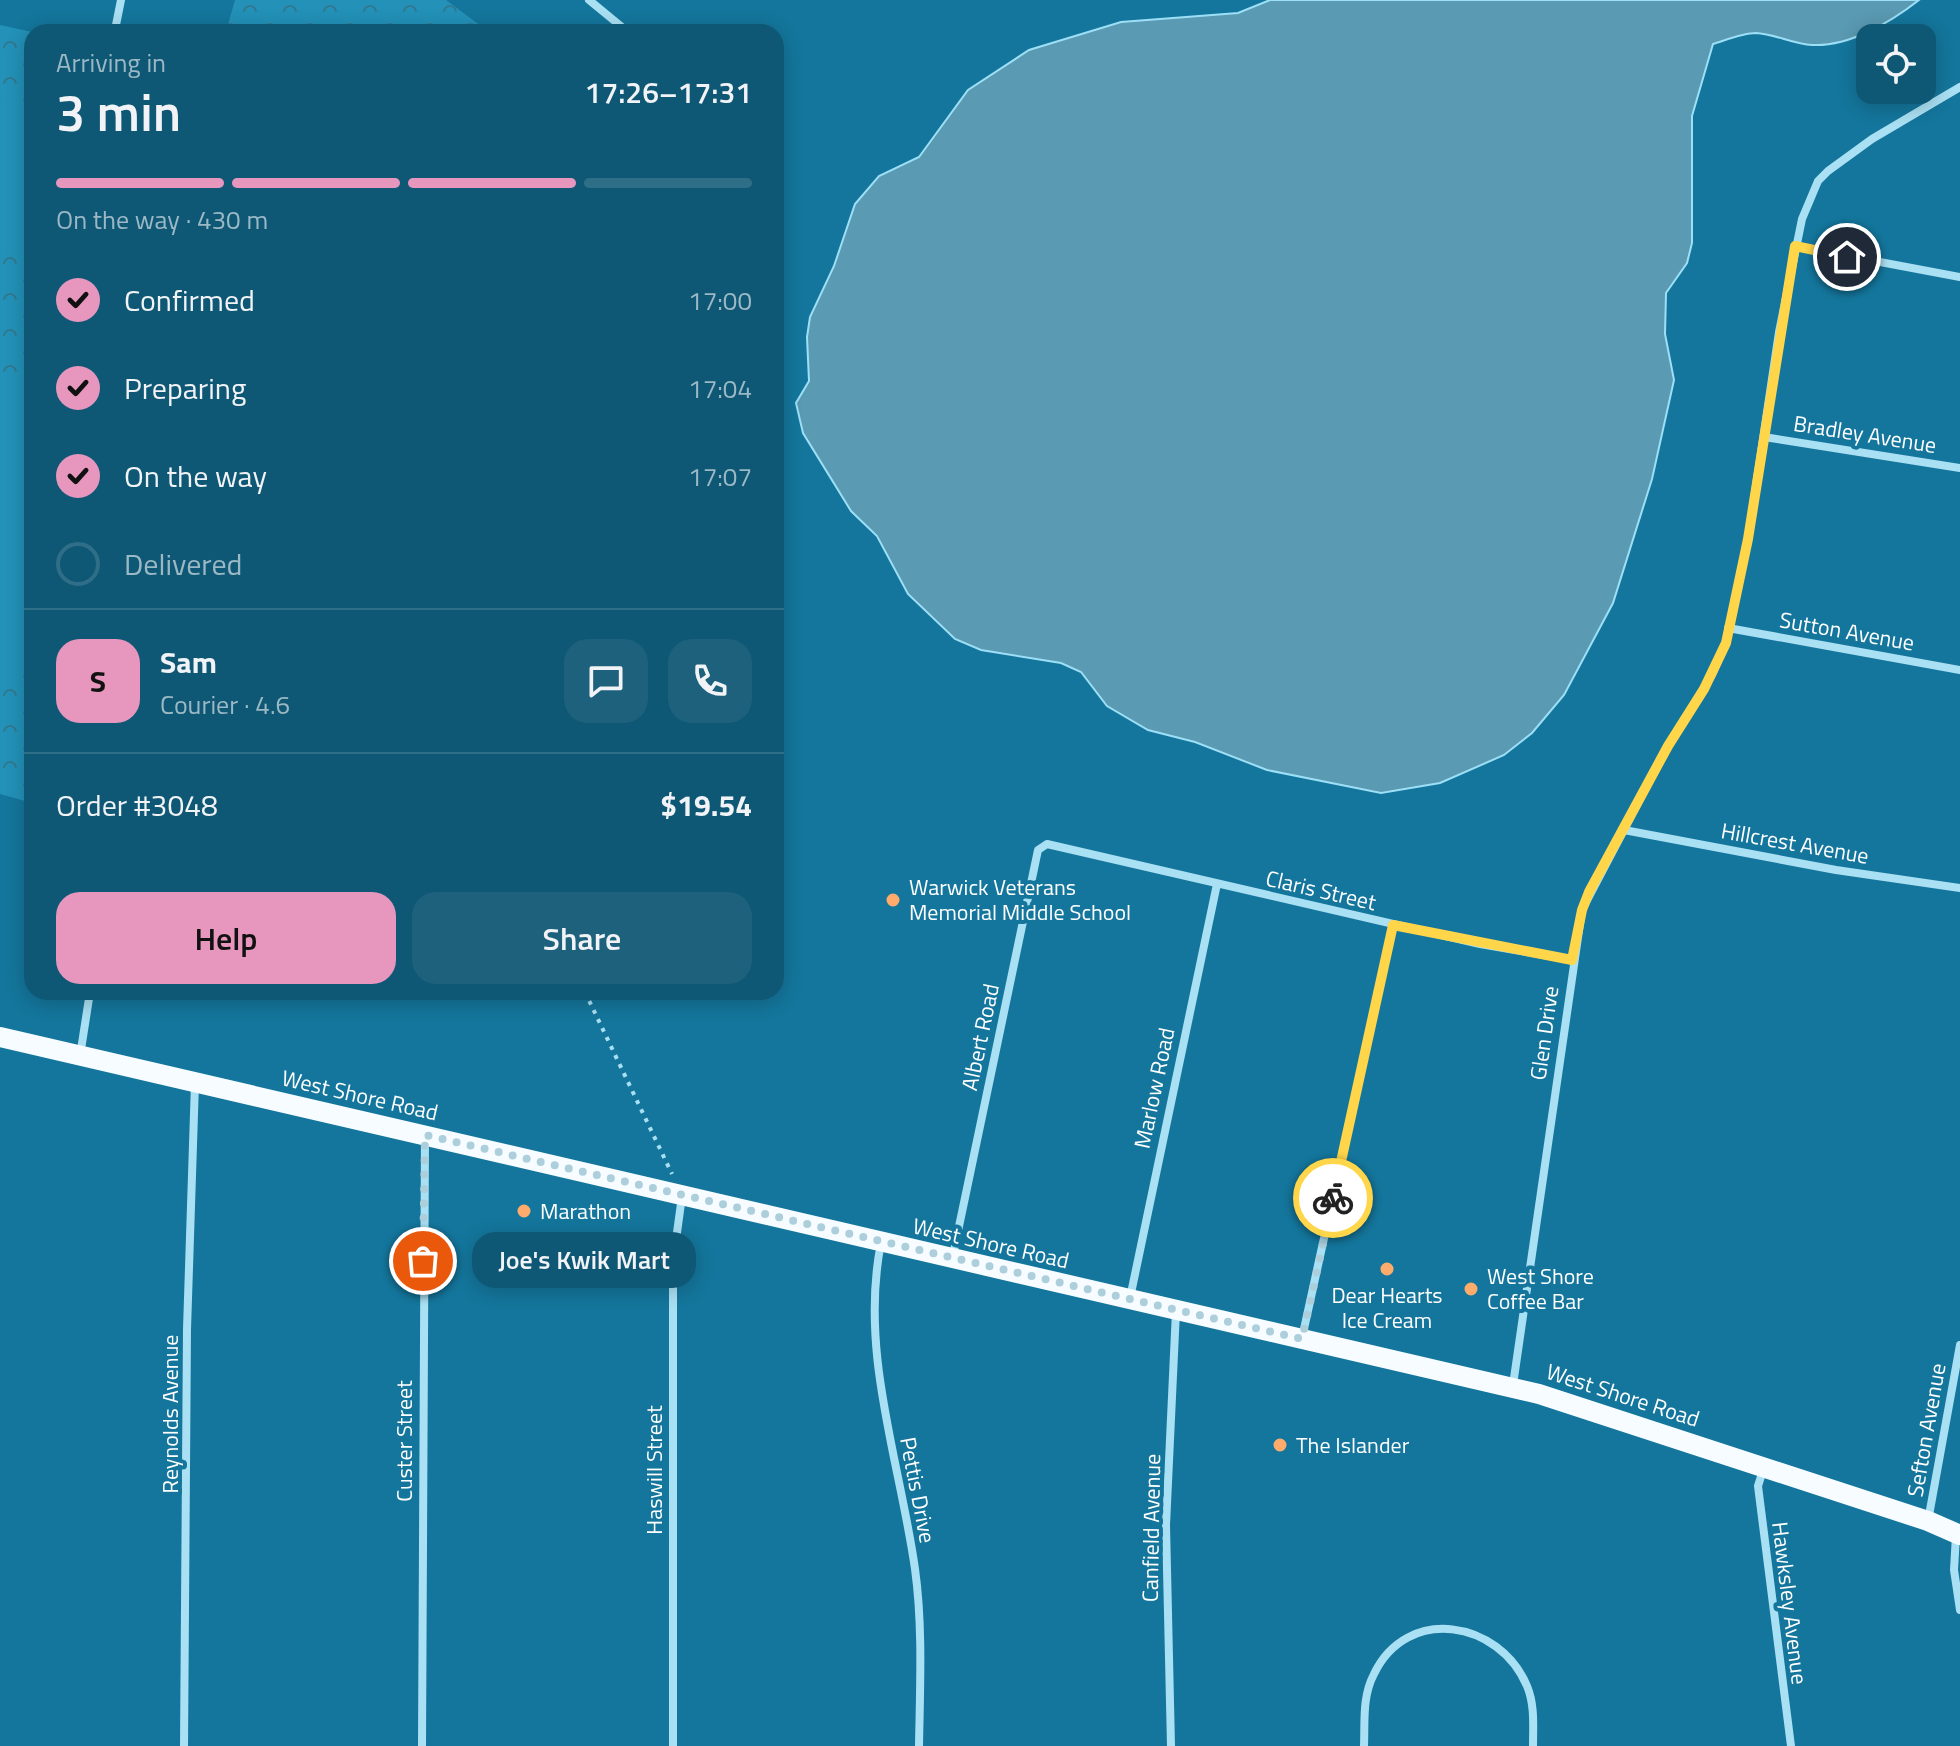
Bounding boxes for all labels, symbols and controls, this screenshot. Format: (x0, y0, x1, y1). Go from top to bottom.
map controls (1856, 24, 1936, 104)
button: locate (1856, 24, 1936, 104)
text: Arriving in (56, 43, 166, 82)
text: 17:26–17:31 (585, 69, 752, 115)
text: 3 min (56, 72, 181, 151)
text: On the way · 430 m (56, 200, 268, 239)
pin (1813, 223, 1881, 291)
icon: home (1825, 235, 1869, 279)
text: Confirmed (124, 277, 255, 323)
icon: check (56, 278, 100, 322)
text: 17:00 (688, 281, 752, 320)
text: Preparing (124, 365, 246, 411)
icon: check (56, 366, 100, 410)
text: 17:04 (688, 369, 752, 408)
street label: Bradley Avenue (1791, 406, 1939, 462)
text: On the way (124, 453, 267, 499)
icon: check (56, 454, 100, 498)
text: 17:07 (688, 457, 752, 496)
text: Delivered (124, 541, 242, 587)
street label: Sutton Avenue (1777, 602, 1917, 660)
text: Sam (160, 639, 217, 685)
button: chat (564, 639, 648, 723)
button: phone (668, 639, 752, 723)
text: S (90, 658, 106, 704)
text: Courier · 4.6 (160, 685, 290, 724)
text: Order #3048 (56, 782, 218, 828)
text: $19.54 (660, 782, 752, 828)
street label: Hillcrest Avenue (1718, 813, 1872, 873)
street label: Claris Street (1262, 861, 1380, 919)
place label: Warwick Veterans Memorial Middle School (909, 870, 1131, 929)
marker: Warwick Veterans Memorial Middle School (884, 891, 902, 909)
button: Help (56, 892, 396, 984)
button: Share (412, 892, 752, 984)
street label: Albert Road (952, 980, 1008, 1094)
street label: Glen Drive (1521, 984, 1567, 1082)
street label: Marlow Road (1125, 1024, 1183, 1152)
street label: West Shore Road (279, 1061, 441, 1129)
courier (1293, 1158, 1373, 1238)
icon: bike (1311, 1176, 1355, 1220)
place label: Marathon (540, 1194, 631, 1228)
marker: Marathon (515, 1202, 533, 1220)
street label: West Shore Road (910, 1209, 1072, 1277)
pin (389, 1227, 457, 1295)
callout: Joe's Kwik Mart (471, 1233, 695, 1289)
icon: bag (401, 1239, 445, 1283)
text: Joe's Kwik Mart (498, 1240, 670, 1279)
place label: West Shore Coffee Bar (1487, 1259, 1594, 1318)
marker: Dear Hearts Ice Cream (1378, 1260, 1396, 1278)
place label: Dear Hearts Ice Cream (1331, 1278, 1443, 1337)
marker: West Shore Coffee Bar (1462, 1280, 1480, 1298)
street label: Reynolds Avenue (153, 1335, 187, 1493)
street label: West Shore Road (1542, 1354, 1704, 1436)
street label: Sefton Avenue (1898, 1361, 1954, 1499)
street label: Custer Street (387, 1380, 421, 1502)
street label: Haswill Street (637, 1405, 671, 1535)
place label: The Islander (1296, 1428, 1410, 1462)
street label: Pettis Drive (891, 1434, 945, 1546)
marker: The Islander (1271, 1436, 1289, 1454)
street label: Canfield Avenue (1133, 1454, 1169, 1602)
street label: Hawksley Avenue (1763, 1520, 1817, 1686)

